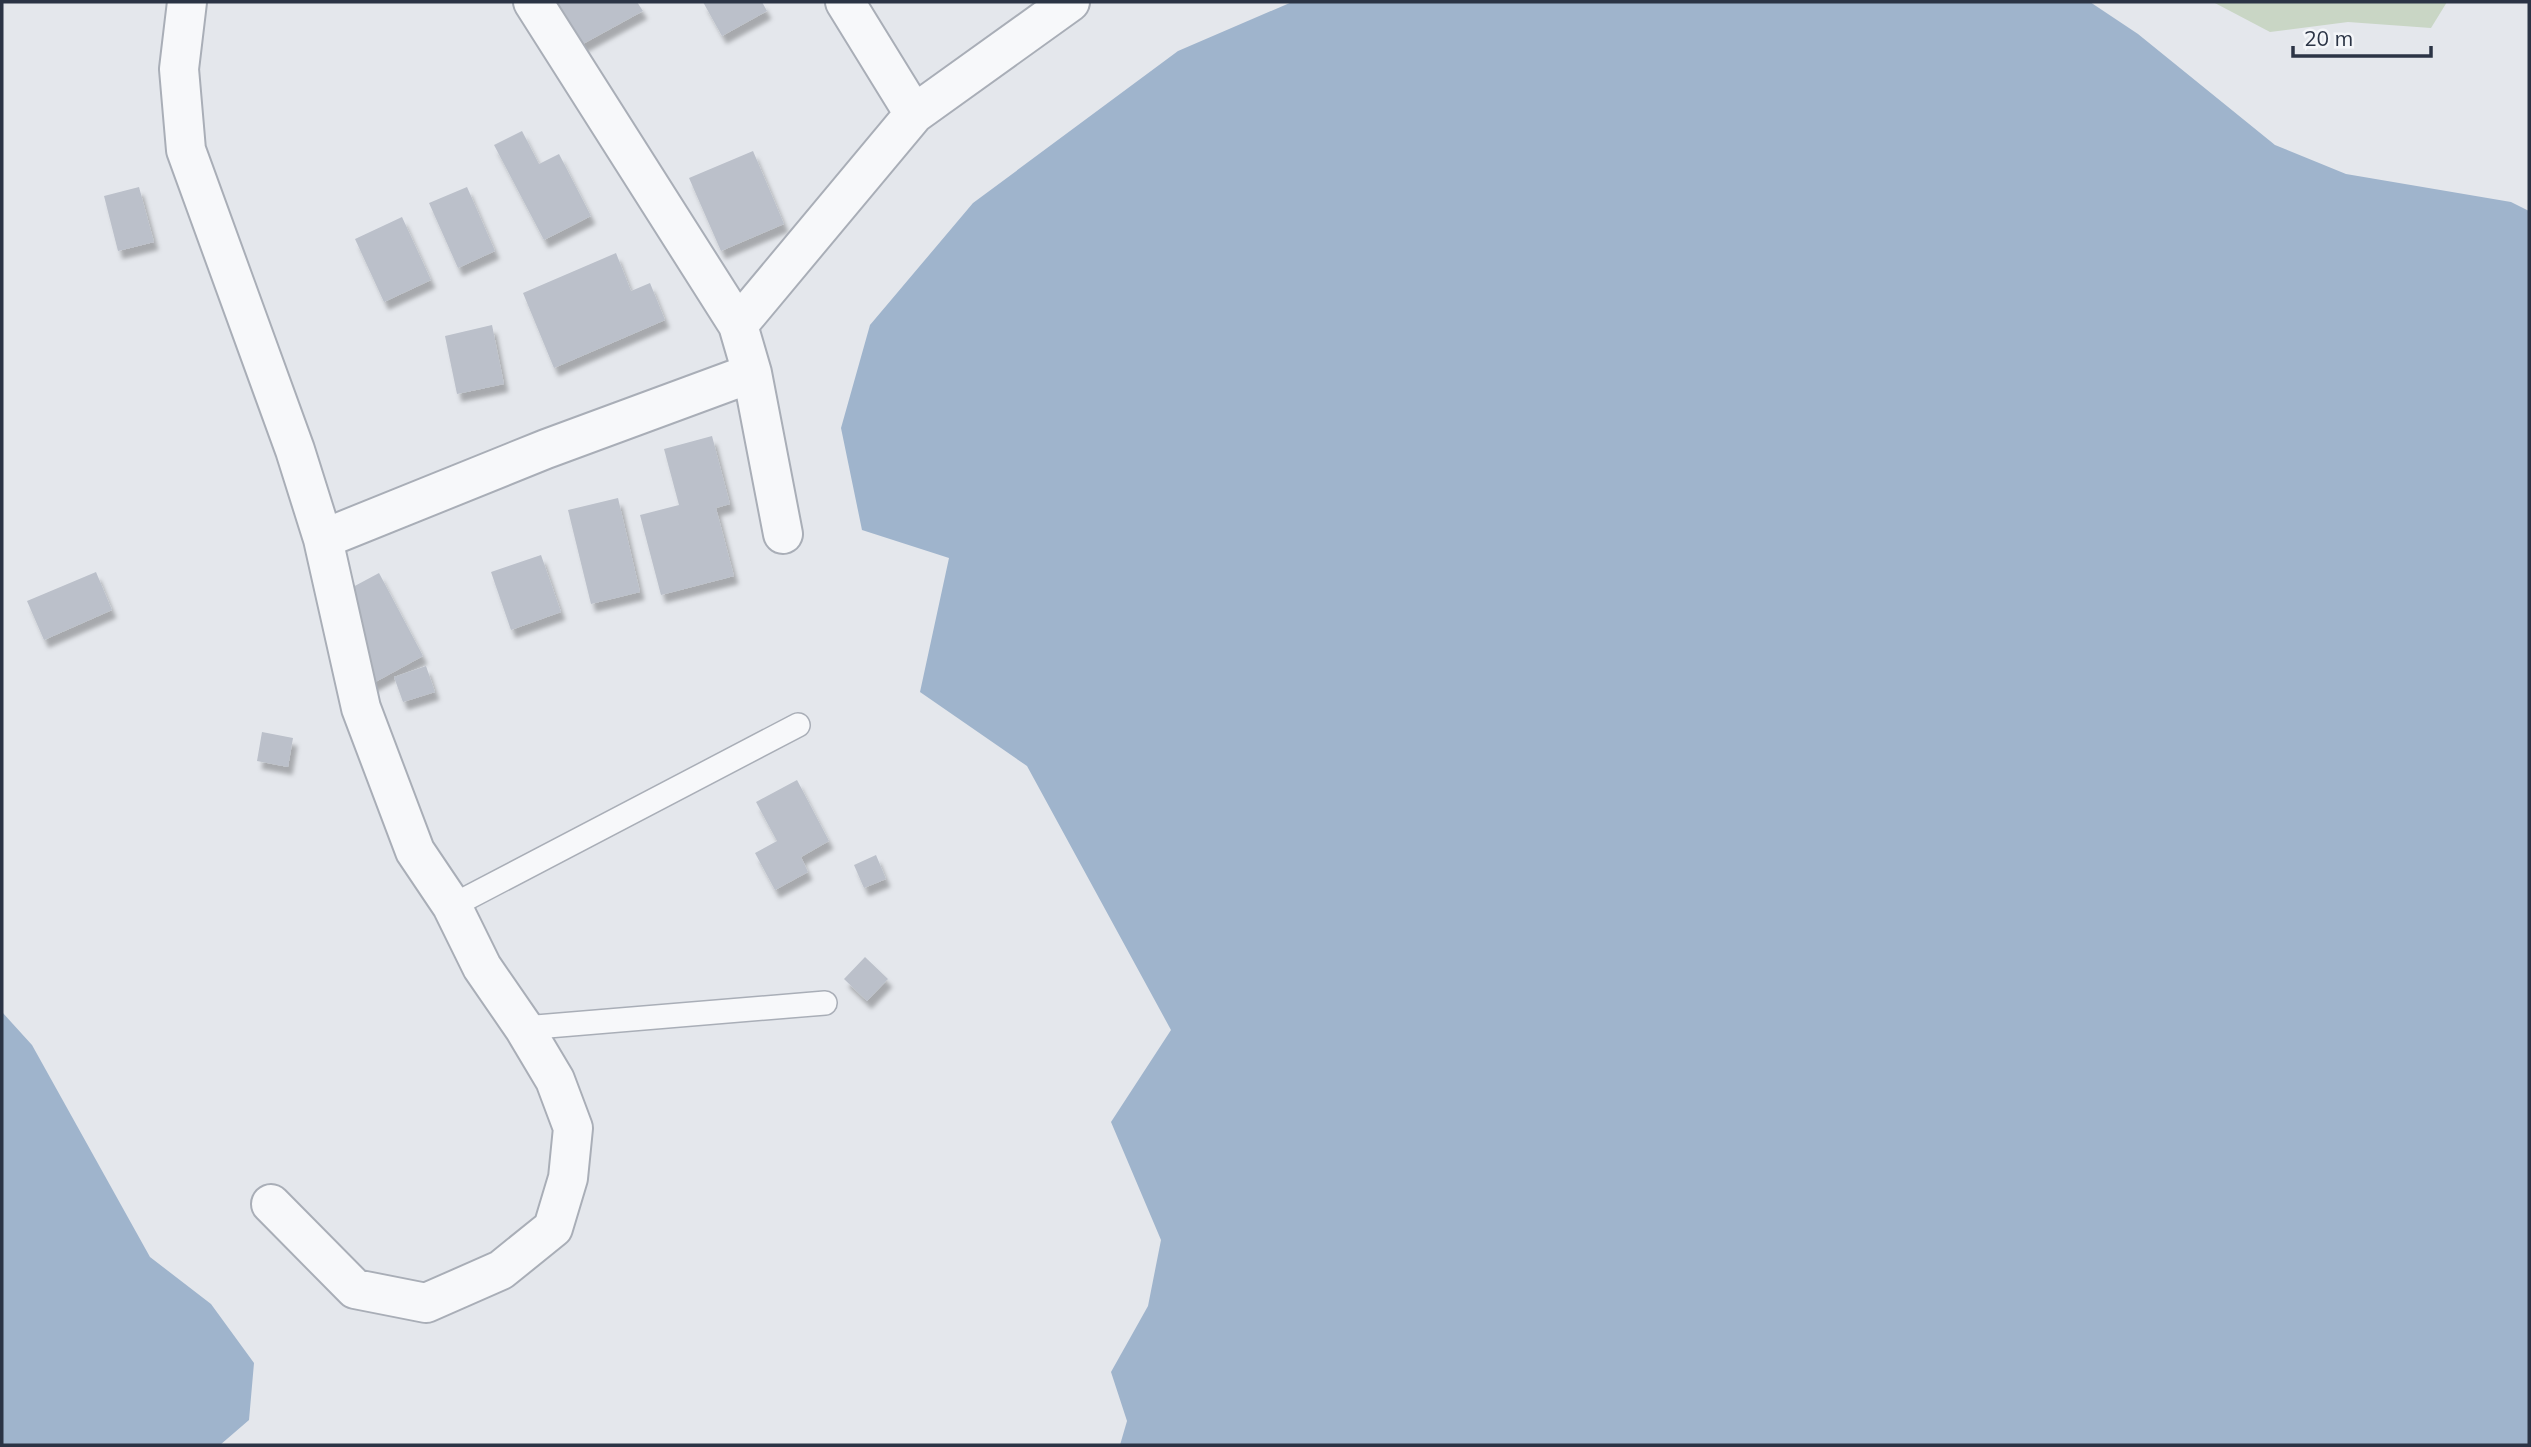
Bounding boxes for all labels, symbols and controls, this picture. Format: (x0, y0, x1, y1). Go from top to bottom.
scale bar (2293, 14, 2431, 58)
text: 20 m (2304, 25, 2353, 51)

